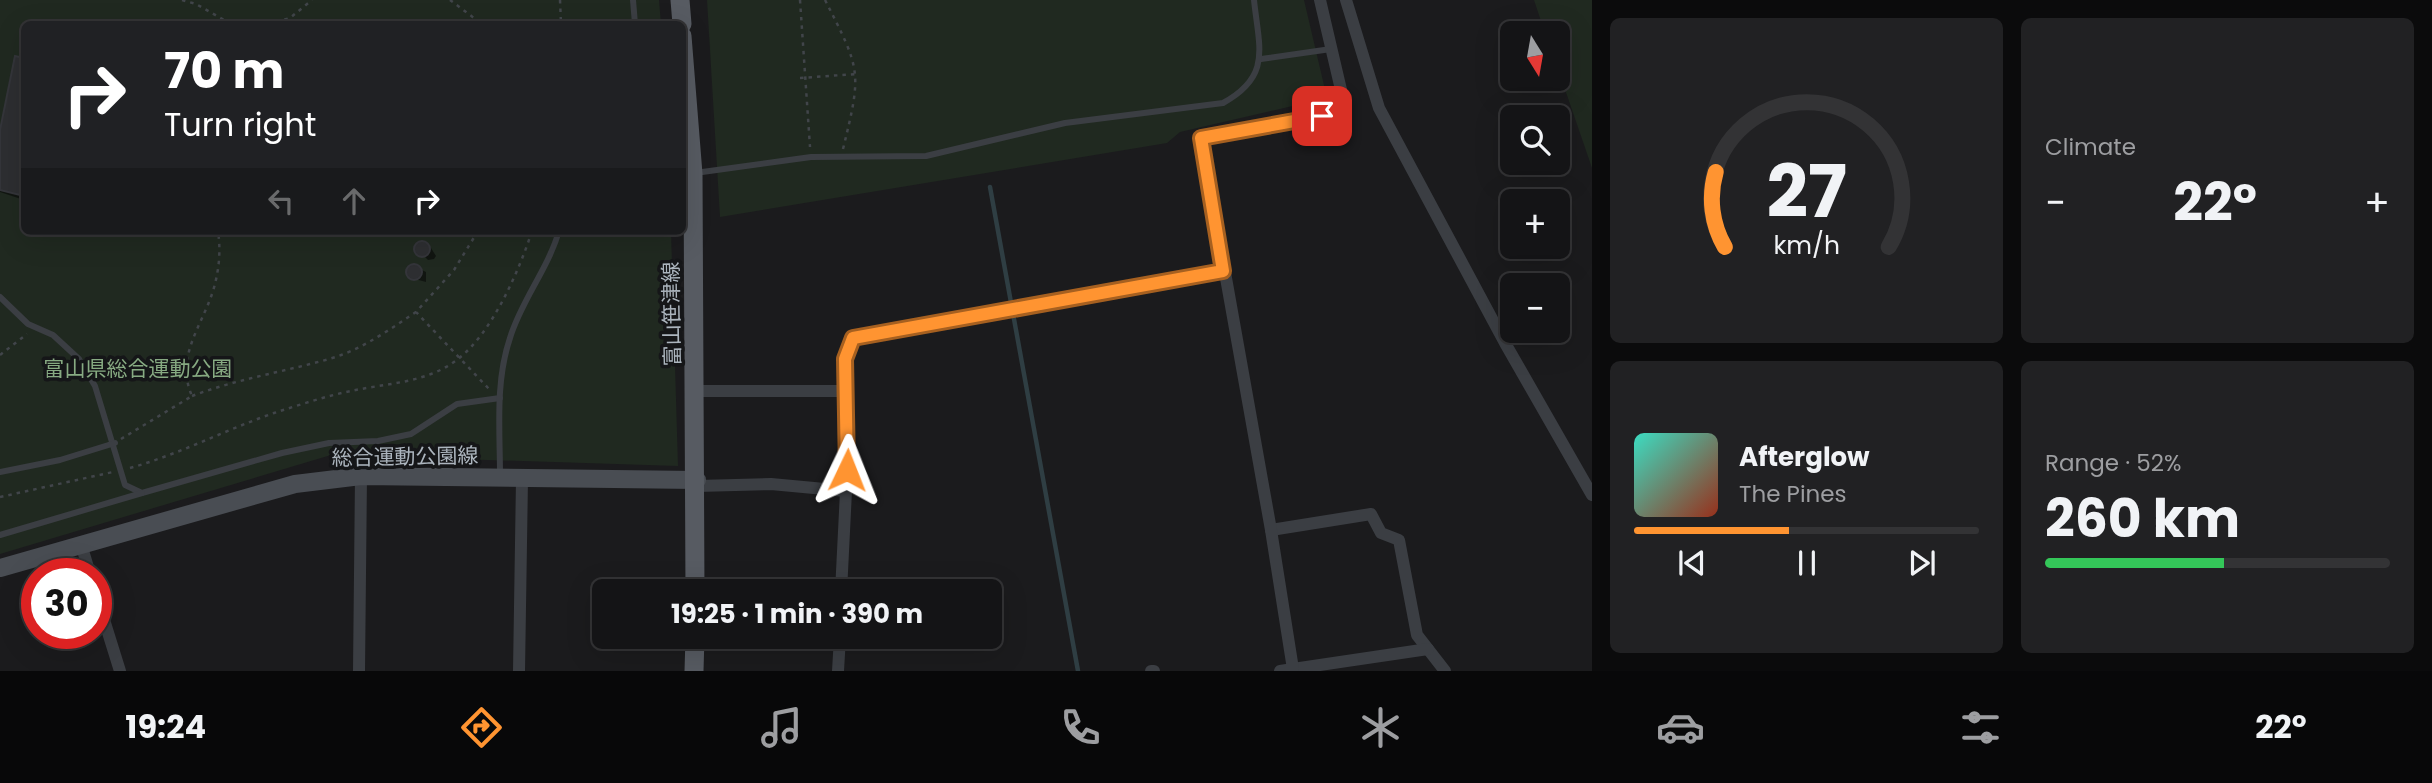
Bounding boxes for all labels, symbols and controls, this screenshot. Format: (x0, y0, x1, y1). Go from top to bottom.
north arrow (1500, 21, 1570, 91)
map controls (1500, 21, 1570, 343)
text: 70 m (164, 37, 284, 105)
icon: right (49, 49, 140, 140)
pin (1292, 86, 1352, 146)
icon: arrive (1303, 97, 1341, 135)
text: Turn right (164, 102, 316, 147)
button: search (1500, 105, 1570, 175)
text: Climate (2045, 131, 2136, 163)
text: 27 (1766, 141, 1847, 242)
text: 22° (2173, 166, 2257, 239)
text: − (2045, 176, 2066, 229)
text: + (2364, 176, 2390, 229)
icon: left (262, 182, 300, 220)
icon: ahead (335, 182, 373, 220)
icon: right (408, 182, 446, 220)
button: + (1500, 189, 1570, 259)
text: km/h (1773, 227, 1840, 262)
street label: 富山笹津線 (656, 261, 687, 367)
button: − (1500, 273, 1570, 343)
park label: 富山県総合運動公園 (44, 354, 233, 383)
position arrow (810, 433, 884, 507)
text: Afterglow (1739, 439, 1870, 475)
street label: 総合運動公園線 (331, 441, 479, 472)
text: Range · 52% (2045, 447, 2181, 479)
text: The Pines (1739, 478, 1847, 510)
text: 260 km (2045, 482, 2240, 555)
icon: previous (1673, 544, 1711, 582)
icon: pause (1788, 544, 1826, 582)
icon: next (1903, 544, 1941, 582)
speed limit sign: 30 (21, 558, 112, 649)
text: 19:25 · 1 min · 390 m (671, 596, 923, 632)
icon: directions (457, 703, 506, 752)
icon: music (757, 703, 806, 752)
icon: phone (1056, 703, 1105, 752)
icon: climate (1356, 703, 1405, 752)
icon: car (1656, 703, 1705, 752)
icon: filters (1956, 703, 2005, 752)
text: 19:24 (125, 704, 206, 749)
text: 22° (2255, 704, 2307, 749)

